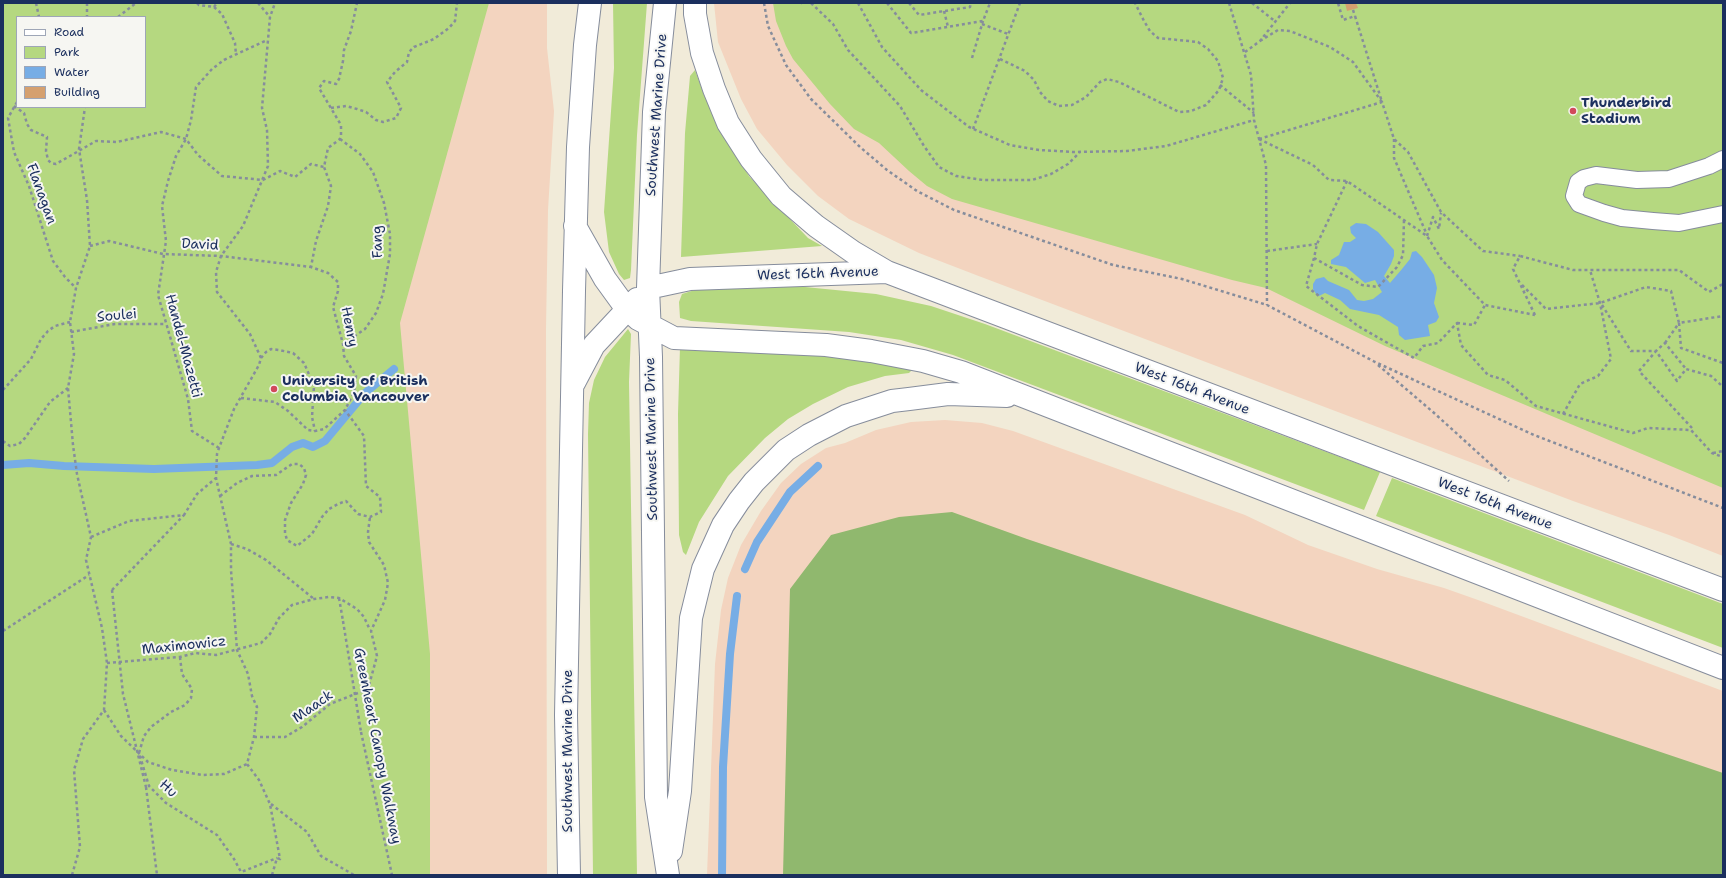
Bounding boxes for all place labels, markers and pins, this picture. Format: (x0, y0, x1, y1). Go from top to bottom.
place label: Thunderbird Stadium (1581, 95, 1671, 128)
marker: Thunderbird Stadium (1568, 106, 1578, 116)
place label: University of British Columbia Vancouver (282, 373, 429, 406)
marker: University of British Columbia Vancouver (269, 384, 279, 394)

